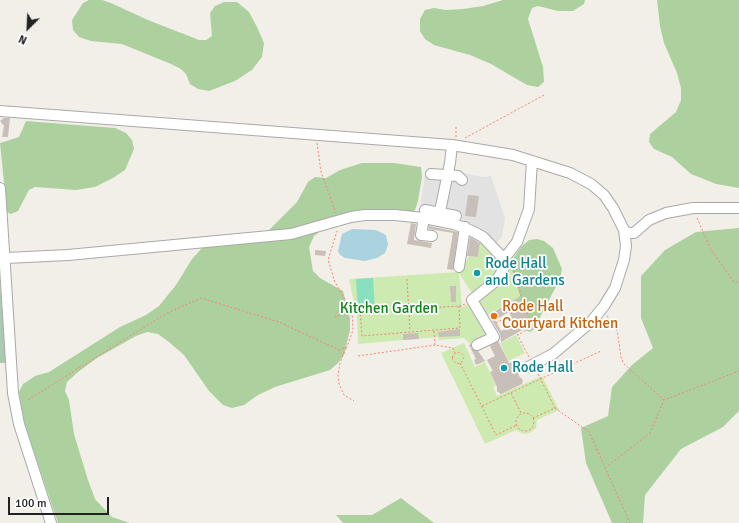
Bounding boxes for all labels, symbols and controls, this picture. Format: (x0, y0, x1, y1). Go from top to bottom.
north arrow (8, 8, 48, 48)
text: N (17, 32, 29, 47)
place label: Rode Hall and Gardens (485, 255, 565, 290)
marker: Rode Hall and Gardens (472, 268, 482, 278)
place label: Rode Hall Courtyard Kitchen (502, 298, 618, 333)
park label: Kitchen Garden (340, 300, 438, 318)
marker: Rode Hall Courtyard Kitchen (489, 311, 499, 321)
place label: Rode Hall (512, 359, 574, 377)
marker: Rode Hall (499, 363, 509, 373)
scale bar (10, 489, 111, 515)
text: 100 m (15, 496, 47, 511)

